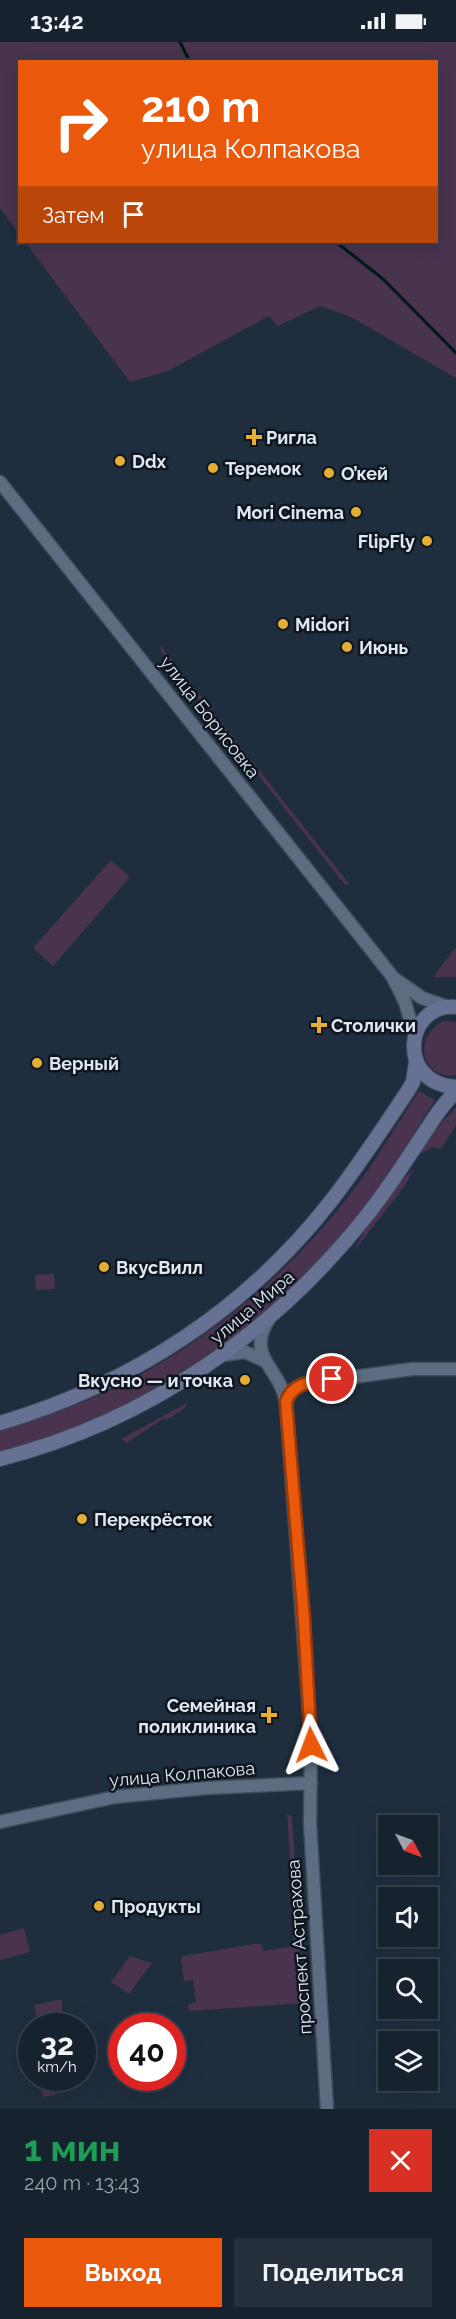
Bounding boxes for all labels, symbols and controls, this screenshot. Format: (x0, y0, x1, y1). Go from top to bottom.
text: 13:42 (30, 8, 84, 34)
text: 210 m (141, 83, 260, 132)
icon: right (42, 84, 120, 162)
text: улица Колпакова (141, 133, 361, 164)
icon: arrive (117, 198, 150, 231)
text: Затем (42, 202, 105, 228)
place label: Ригла (266, 427, 317, 448)
marker: Ригла (247, 430, 261, 444)
place label: Ddx (132, 451, 166, 472)
marker: Ddx (113, 454, 127, 468)
place label: Теремок (225, 458, 302, 479)
marker: Теремок (206, 461, 220, 475)
place label: О’кей (341, 463, 388, 484)
marker: О’кей (322, 466, 336, 480)
place label: Mori Cinema (236, 502, 344, 523)
marker: Mori Cinema (349, 505, 363, 519)
place label: FlipFly (358, 531, 415, 552)
marker: FlipFly (420, 534, 434, 548)
place label: Midori (295, 614, 349, 635)
marker: Midori (276, 617, 290, 631)
place label: Июнь (359, 637, 409, 658)
marker: Июнь (340, 640, 354, 654)
street label: улица Борисовка (156, 652, 264, 782)
place label: Столички (331, 1015, 416, 1036)
marker: Столички (312, 1018, 326, 1032)
place label: Верный (49, 1053, 119, 1074)
marker: Верный (30, 1056, 44, 1070)
place label: ВкусВилл (116, 1257, 203, 1278)
marker: ВкусВилл (97, 1260, 111, 1274)
street label: улица Мира (206, 1266, 298, 1348)
pin (306, 1353, 357, 1404)
icon: arrive (315, 1362, 348, 1395)
place label: Вкусно — и точка (78, 1370, 233, 1391)
marker: Вкусно — и точка (238, 1373, 252, 1387)
place label: Перекрёсток (94, 1509, 213, 1530)
marker: Перекрёсток (75, 1512, 89, 1526)
place label: Семейная поликлиника (138, 1695, 256, 1737)
marker: Семейная поликлиника (260, 1706, 278, 1724)
position arrow (279, 1713, 343, 1777)
street label: улица Колпакова (108, 1757, 256, 1791)
north arrow (378, 1815, 438, 1875)
map controls (378, 1815, 438, 2091)
street label: проспект Астрахова (282, 1859, 316, 2035)
button: sound (378, 1887, 438, 1947)
place label: Продукты (111, 1896, 201, 1917)
marker: Продукты (92, 1899, 106, 1913)
button: search (378, 1959, 438, 2019)
speed limit sign: 40 (108, 2013, 186, 2091)
text: 32 (40, 2027, 74, 2062)
button: layers (378, 2031, 438, 2091)
text: km/h (37, 2058, 77, 2076)
text: 1 мин (24, 2127, 120, 2169)
button: close (369, 2129, 432, 2192)
text: 240 m · 13:43 (24, 2171, 140, 2195)
button: Выход (24, 2238, 222, 2307)
button: Поделиться (234, 2238, 432, 2307)

